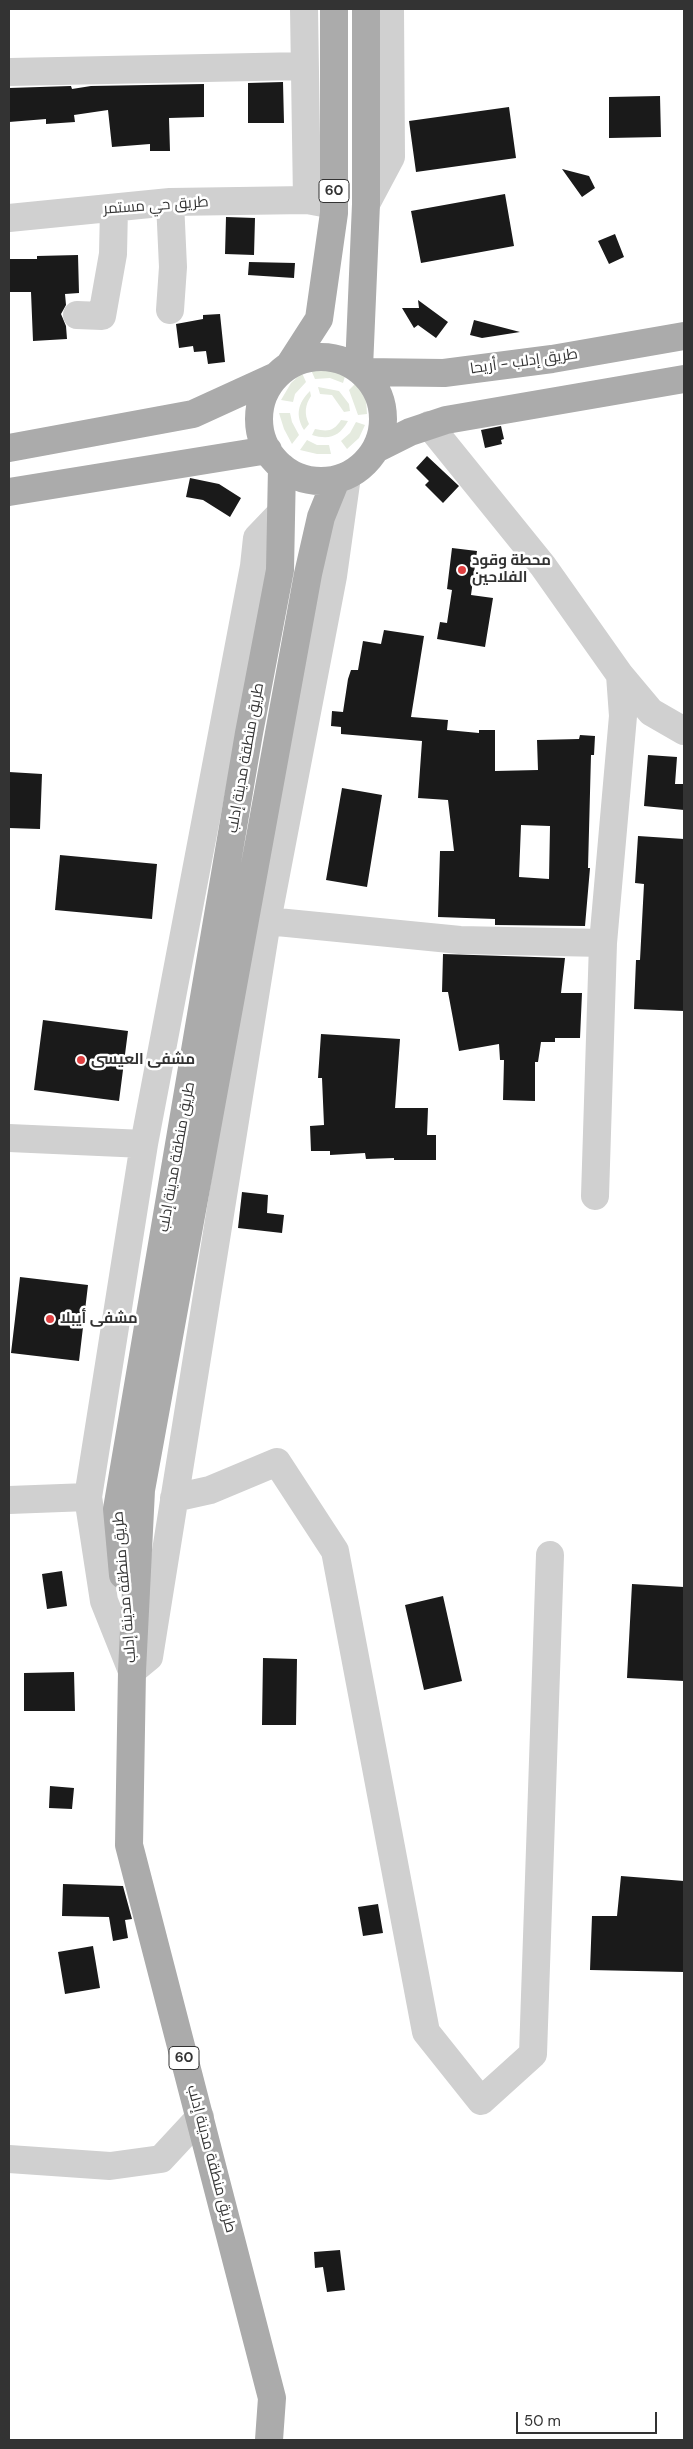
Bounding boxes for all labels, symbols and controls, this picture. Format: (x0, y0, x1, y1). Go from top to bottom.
road number: 60 (319, 180, 349, 202)
street label: طريق حي مستمر (103, 193, 209, 219)
street label: طريق إدلب - أريحا (469, 346, 579, 378)
place label: محطة وقود الفلاحين (472, 552, 551, 587)
marker: محطة وقود الفلاحين (456, 564, 468, 576)
street label: طريق منطقة مدينة إدلب (224, 682, 268, 834)
place label: مشفى العيسى (91, 1051, 195, 1069)
marker: مشفى العيسى (75, 1054, 87, 1066)
street label: طريق منطقة مدينة إدلب (155, 1081, 199, 1233)
place label: مشفى أيبلا (60, 1310, 138, 1328)
marker: مشفى أيبلا (44, 1313, 56, 1325)
street label: طريق منطقة مدينة إدلب (109, 1510, 141, 1664)
road number: 60 (169, 2046, 199, 2070)
street label: طريق منطقة مدينة إدلب (183, 2083, 239, 2235)
scale bar (518, 2402, 659, 2434)
text: 50 m (524, 2411, 561, 2431)

